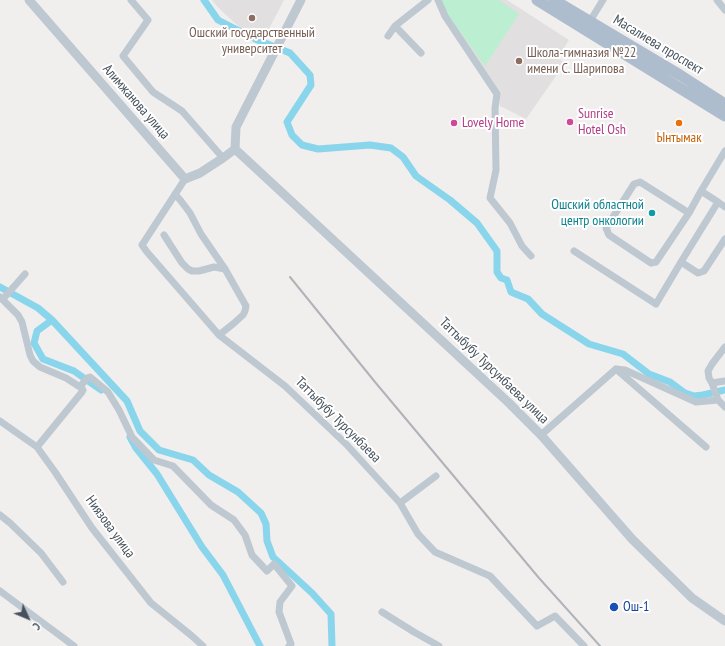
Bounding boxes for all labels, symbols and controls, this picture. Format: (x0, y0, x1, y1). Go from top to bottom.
street label: Масалиева проспект (610, 12, 706, 78)
marker: Ошский государственный университет (247, 13, 257, 23)
place label: Ошский государственный университет (189, 25, 315, 58)
place label: Школа-гимназия №22 имени С. Шарипова (527, 45, 636, 78)
marker: Школа-гимназия №22 имени С. Шарипова (514, 56, 524, 66)
street label: Алимжанова улица (99, 61, 173, 143)
place label: Sunrise Hotel Osh (578, 106, 626, 138)
place label: Lovely Home (462, 115, 524, 131)
marker: Sunrise Hotel Osh (565, 117, 575, 127)
marker: Lovely Home (449, 118, 459, 128)
marker: Ынтымак (674, 118, 684, 128)
place label: Ынтымак (656, 130, 702, 146)
place label: Ошский областной центр онкологии (551, 197, 644, 230)
marker: Ошский областной центр онкологии (647, 208, 657, 218)
street label: Таттыбубу Турсунбаева улица (436, 314, 552, 428)
street label: Таттыбубу Турсунбаева (292, 374, 384, 466)
street label: Ниязова улица (82, 493, 138, 561)
north arrow (8, 598, 48, 638)
place label: Ош-1 (623, 599, 649, 615)
marker: Ош-1 (608, 601, 620, 613)
text: С (30, 620, 43, 633)

